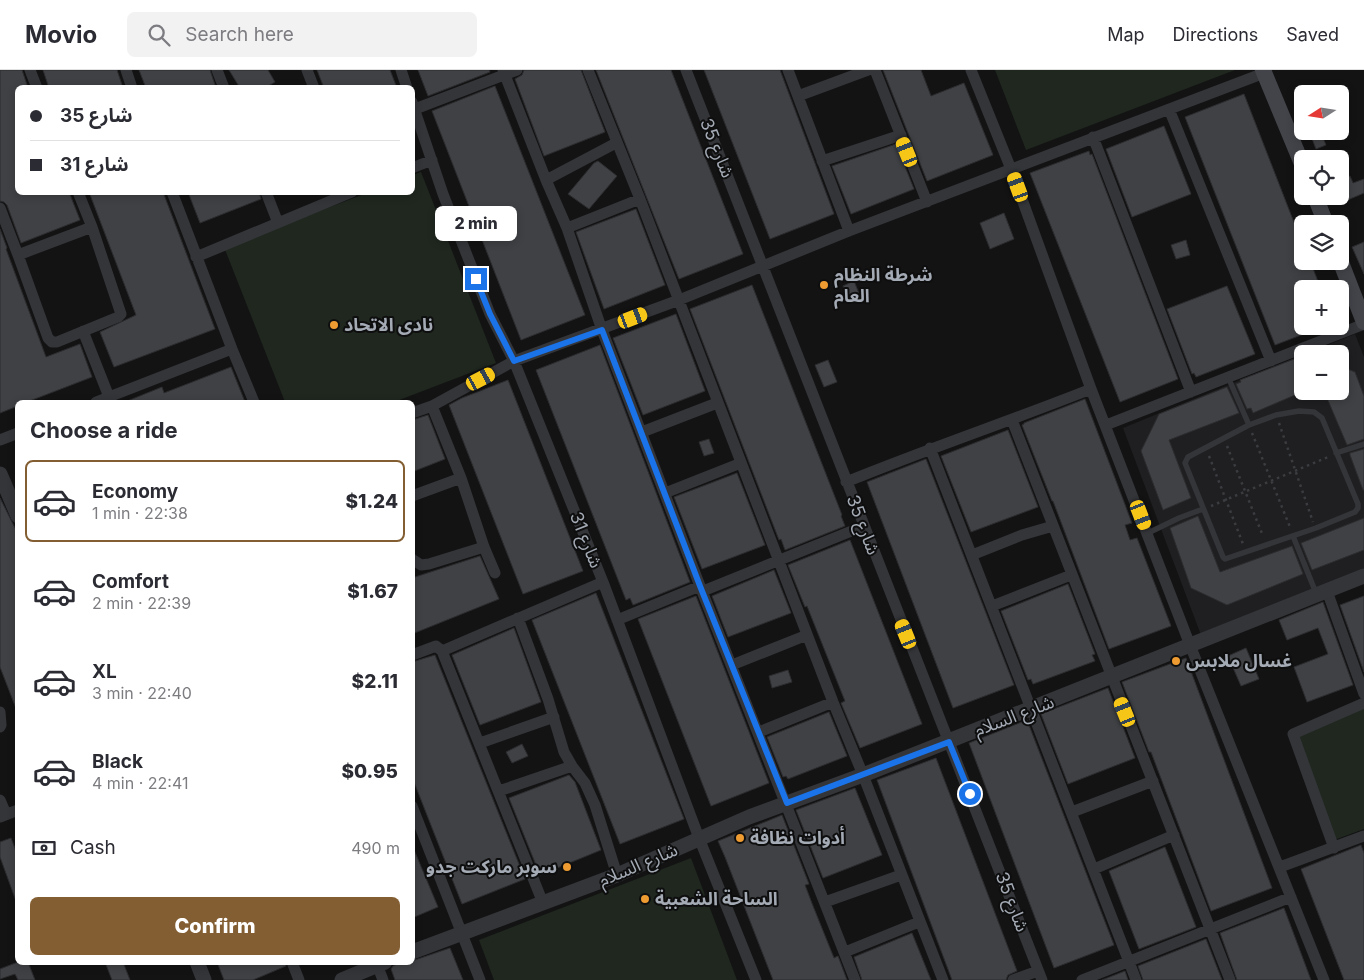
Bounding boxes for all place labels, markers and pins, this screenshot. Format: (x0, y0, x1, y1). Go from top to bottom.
place label: شرطة النظام العام (834, 264, 933, 309)
marker: شرطة النظام العام (818, 279, 830, 291)
place label: نادى الاتحاد (344, 314, 433, 335)
marker: نادى الاتحاد (328, 319, 340, 331)
place label: غسال ملابس (1186, 650, 1292, 672)
marker: غسال ملابس (1170, 655, 1182, 667)
place label: أدوات نظافة (750, 825, 845, 848)
marker: أدوات نظافة (734, 832, 746, 844)
place label: سوبر ماركت جدو (426, 856, 557, 878)
marker: سوبر ماركت جدو (561, 861, 573, 873)
place label: الساحة الشعبية (655, 888, 778, 909)
marker: الساحة الشعبية (639, 893, 651, 905)

